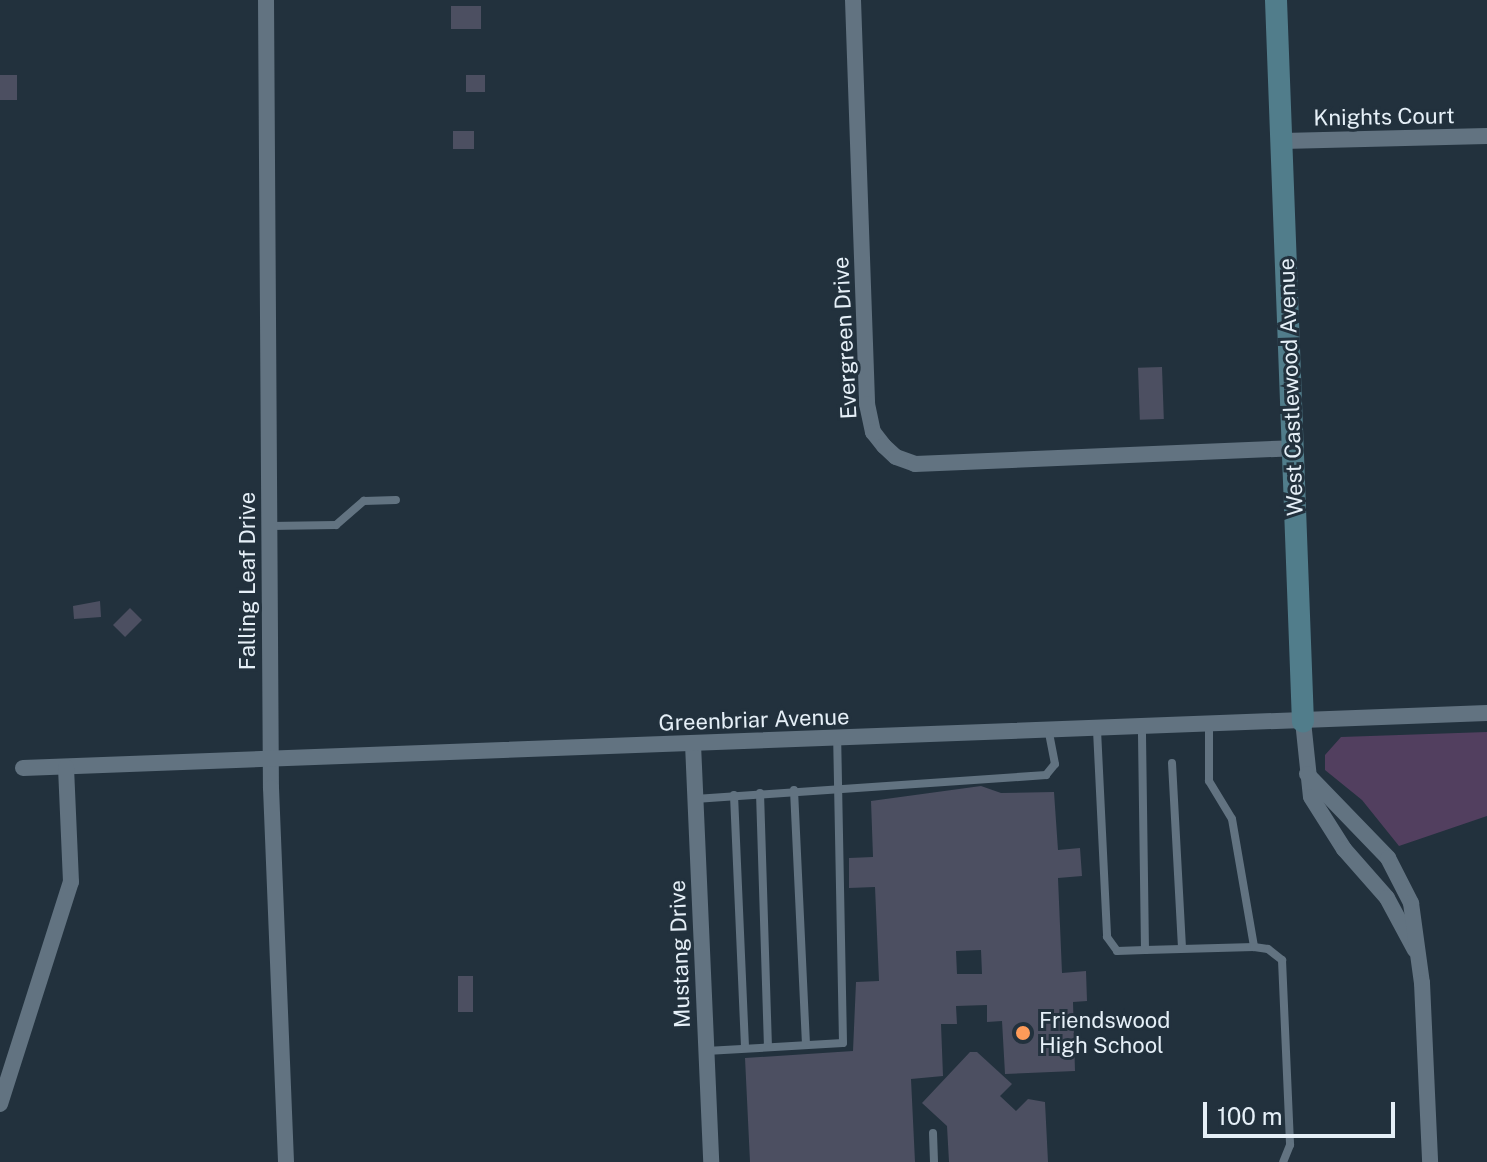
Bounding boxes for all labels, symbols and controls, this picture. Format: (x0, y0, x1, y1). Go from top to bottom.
street label: Knights Court (1313, 103, 1455, 131)
street label: Evergreen Drive (828, 256, 862, 420)
street label: West Castlewood Avenue (1273, 258, 1309, 516)
street label: Falling Leaf Drive (235, 492, 261, 670)
street label: Greenbriar Avenue (658, 703, 850, 737)
street label: Mustang Drive (664, 880, 696, 1028)
place label: Friendswood High School (1039, 1007, 1170, 1058)
marker: Friendswood High School (1014, 1024, 1032, 1042)
scale bar (1207, 1086, 1399, 1136)
text: 100 m (1217, 1102, 1283, 1130)

